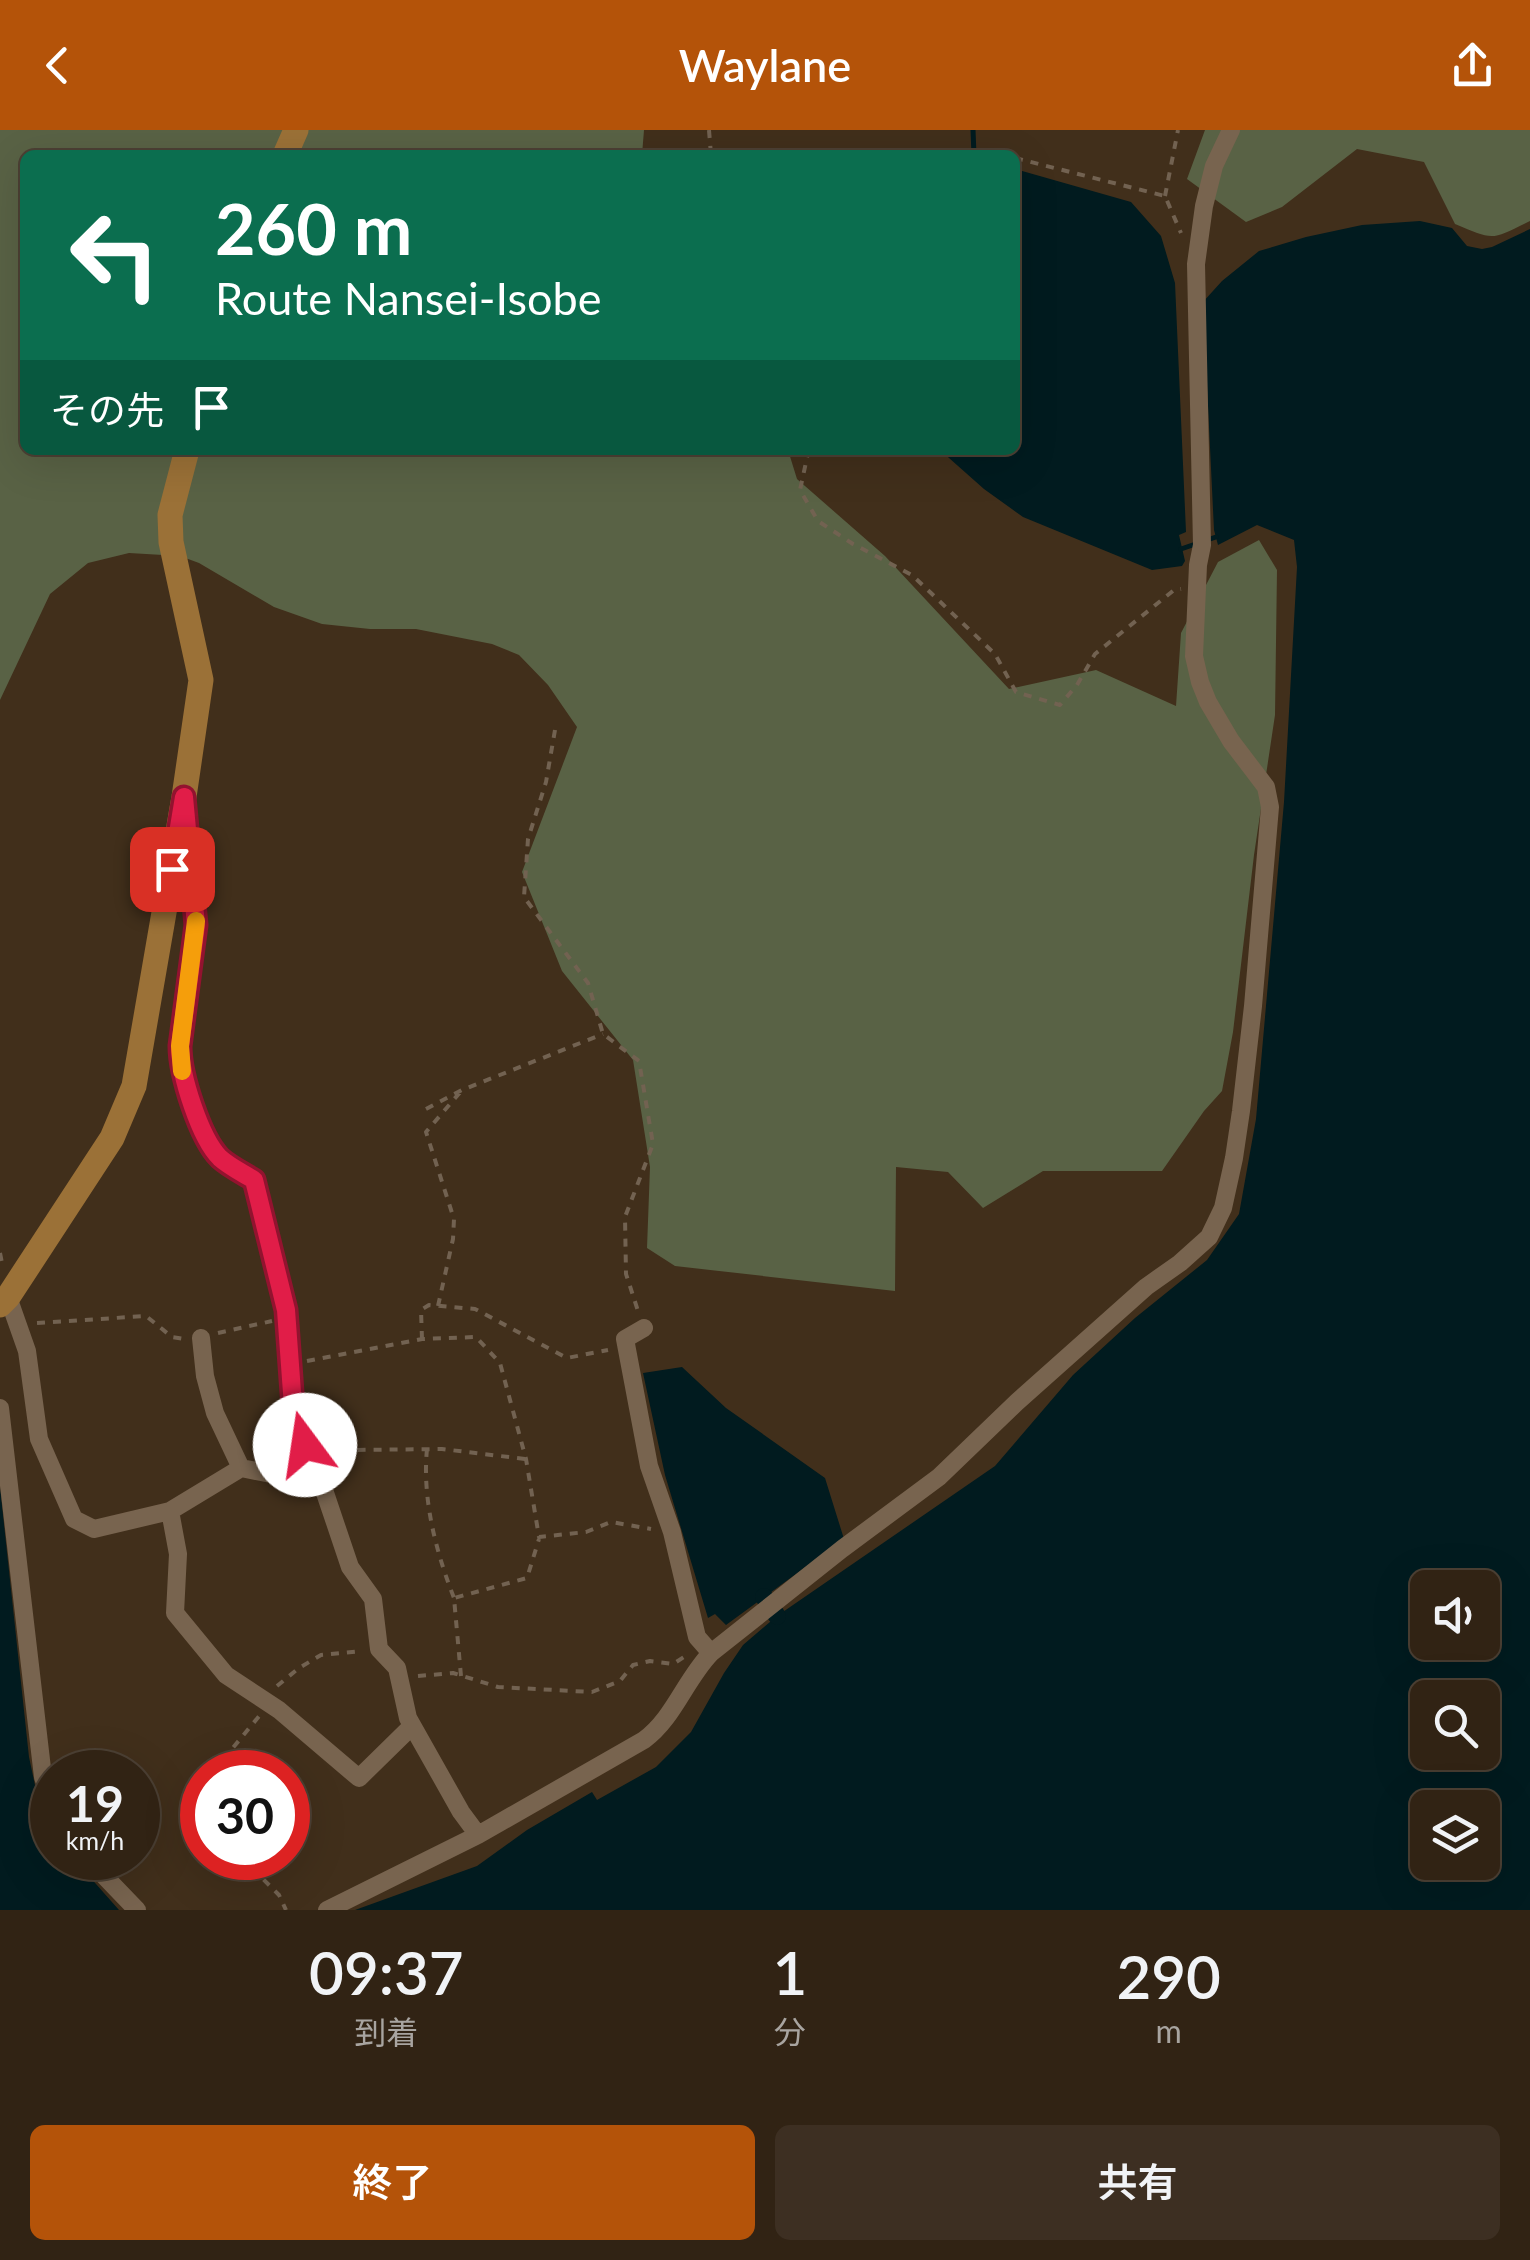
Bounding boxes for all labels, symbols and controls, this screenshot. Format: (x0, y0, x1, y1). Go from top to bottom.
icon: back (30, 38, 85, 93)
text: Waylane (679, 38, 851, 92)
icon: share (1445, 38, 1500, 93)
text: 260 m (215, 186, 412, 270)
icon: left (50, 190, 180, 320)
text: Route Nansei-Isobe (215, 271, 601, 325)
icon: arrive (184, 380, 239, 435)
text: その先 (50, 386, 164, 432)
pin (130, 827, 215, 912)
icon: arrive (145, 842, 200, 897)
position arrow (253, 1393, 357, 1497)
map controls (1410, 1570, 1500, 1880)
button: sound (1410, 1570, 1500, 1660)
button: search (1410, 1680, 1500, 1770)
speed limit sign: 30 (180, 1750, 310, 1880)
text: 19 (66, 1773, 124, 1833)
button: layers (1410, 1790, 1500, 1880)
text: km/h (66, 1825, 124, 1855)
text: 09:37 (309, 1936, 464, 2008)
text: 1 (773, 1936, 807, 2008)
text: 290 (1117, 1940, 1221, 2012)
text: m (1156, 2011, 1182, 2050)
text: 到着 (354, 2012, 418, 2051)
text: 分 (774, 2012, 806, 2051)
button: 終了 (30, 2125, 755, 2240)
button: 共有 (775, 2125, 1500, 2240)

